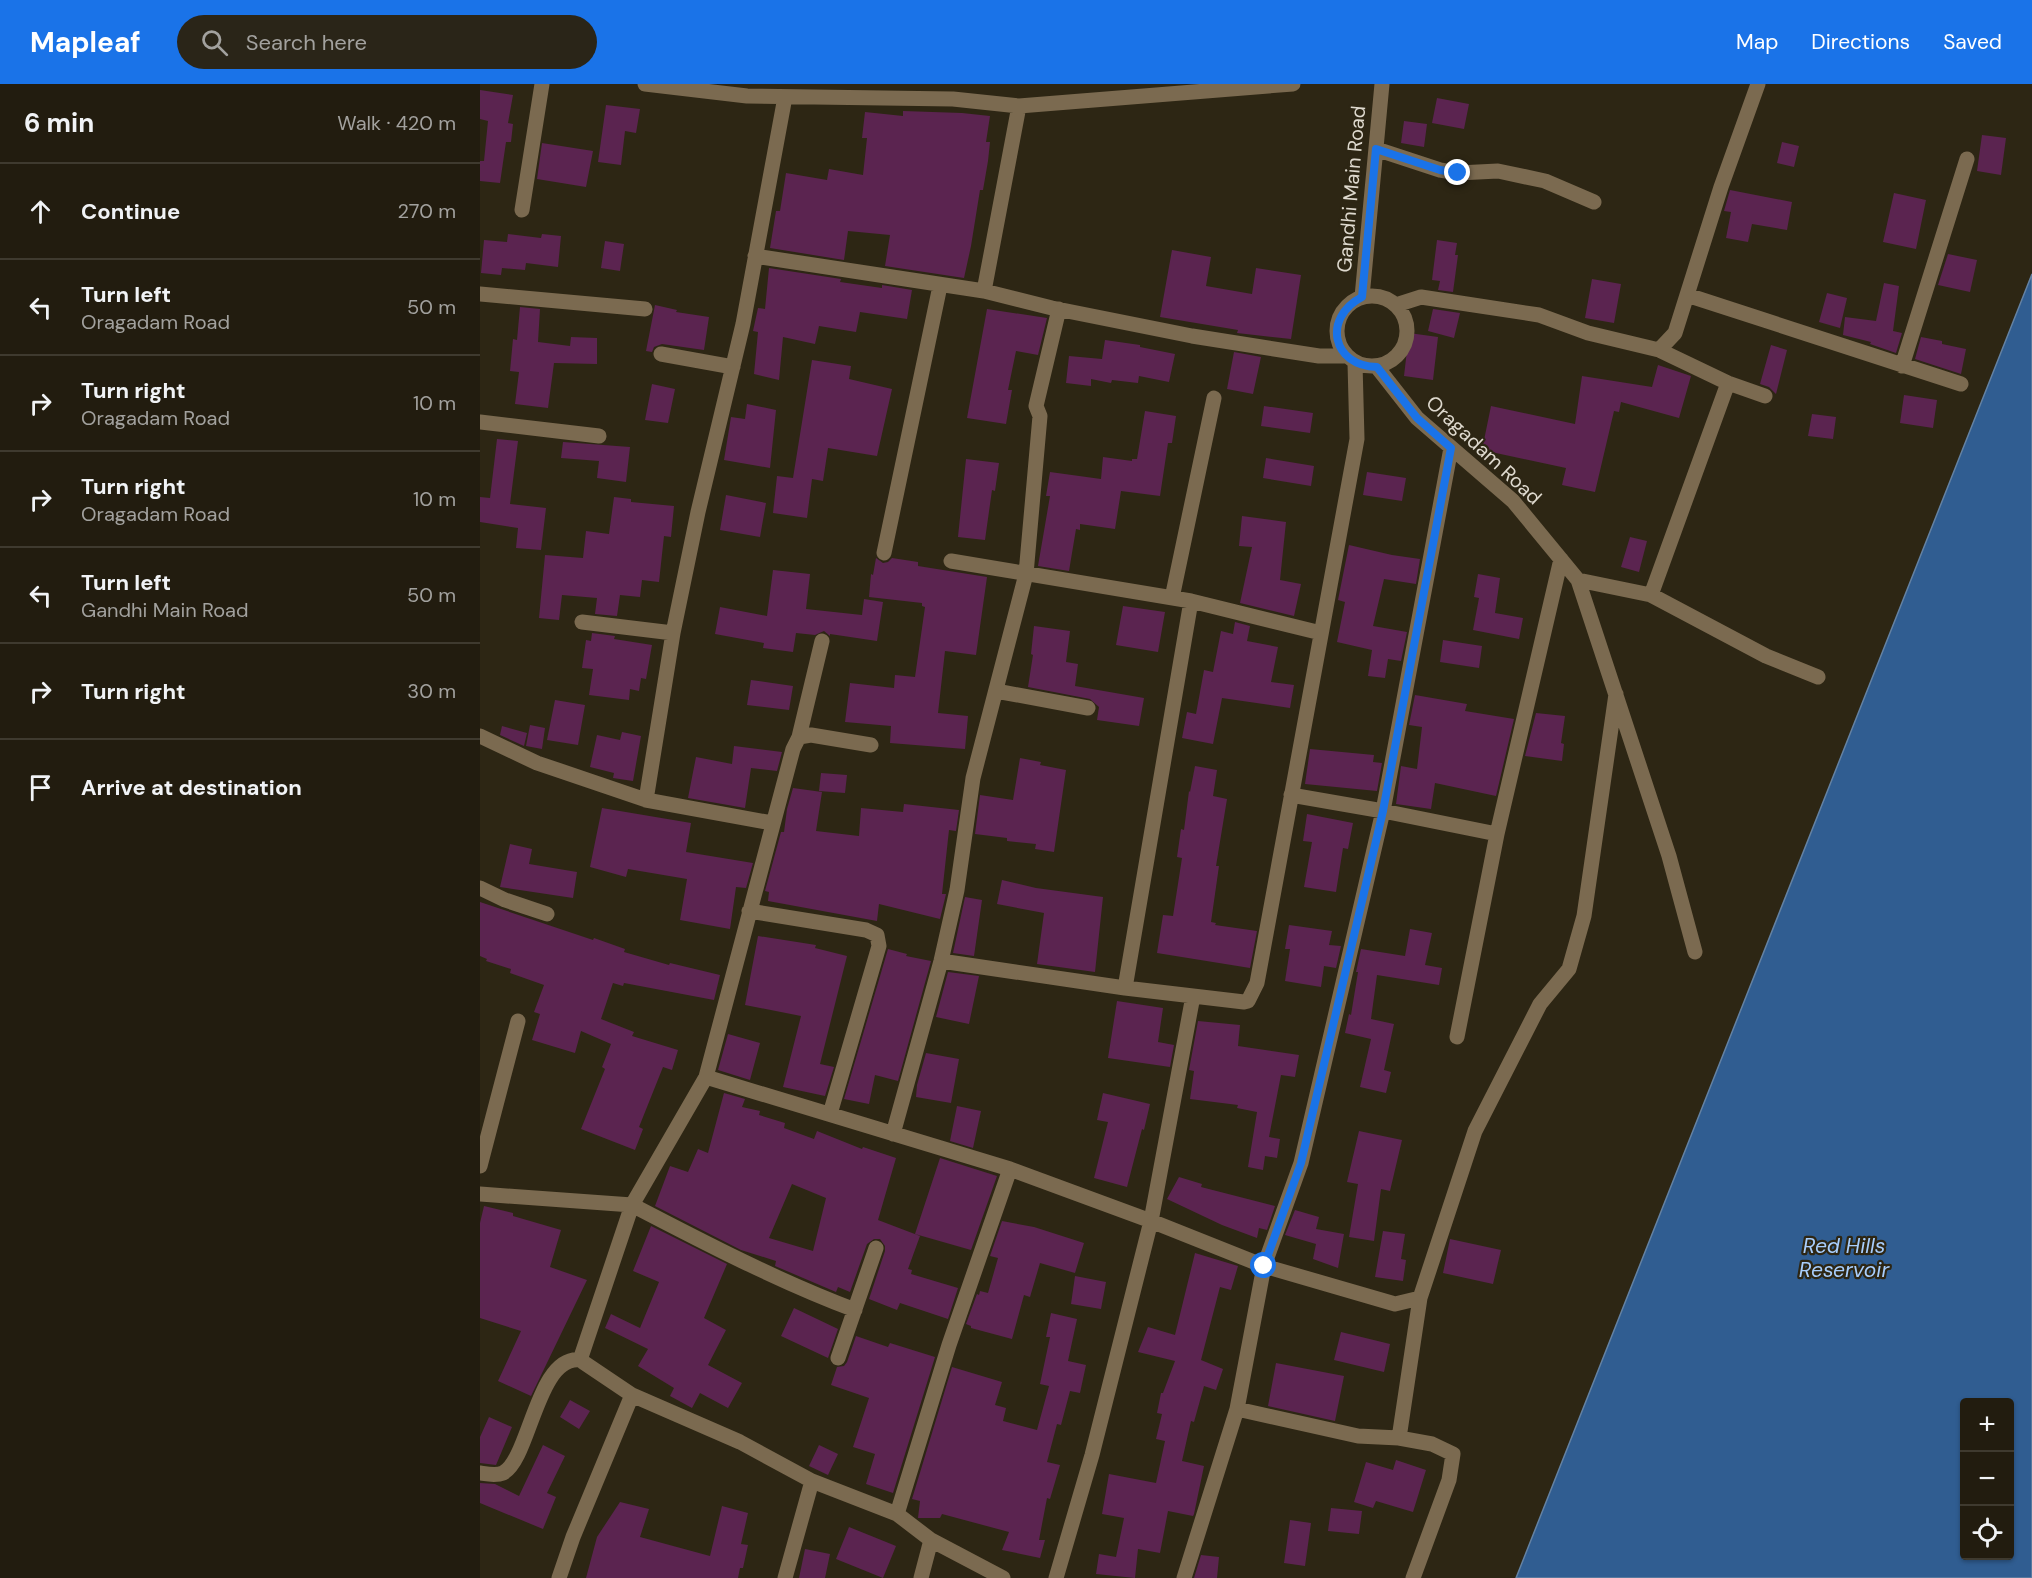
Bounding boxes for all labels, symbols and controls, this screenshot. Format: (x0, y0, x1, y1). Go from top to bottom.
search box (177, 15, 597, 69)
text: Mapleaf (30, 24, 141, 61)
icon: search (198, 26, 231, 59)
text: Search here (246, 28, 367, 57)
text: Map (1736, 28, 1778, 56)
text: Directions (1811, 28, 1910, 56)
text: Saved (1943, 28, 2002, 56)
street label: Gandhi Main Road (1331, 104, 1371, 274)
text: 6 min (24, 106, 94, 140)
text: Walk · 420 m (337, 110, 456, 136)
route end (1444, 159, 1470, 185)
icon: ahead (24, 195, 57, 228)
text: Continue (81, 197, 180, 226)
text: 270 m (398, 198, 456, 224)
text: Turn left (81, 280, 171, 309)
icon: left (24, 291, 57, 324)
text: 50 m (407, 294, 456, 320)
text: Oragadam Road (81, 309, 230, 335)
text: Turn right (81, 376, 186, 405)
icon: right (24, 387, 57, 420)
text: 10 m (413, 390, 456, 416)
street label: Oragadam Road (1421, 390, 1547, 510)
text: Oragadam Road (81, 405, 230, 431)
text: Turn right (81, 472, 186, 501)
icon: right (24, 483, 57, 516)
text: 10 m (413, 486, 456, 512)
text: Oragadam Road (81, 501, 230, 527)
text: Turn left (81, 568, 171, 597)
icon: left (24, 579, 57, 612)
text: 50 m (407, 582, 456, 608)
text: Gandhi Main Road (81, 597, 249, 623)
icon: right (24, 675, 57, 708)
text: Turn right (81, 677, 186, 706)
text: 30 m (407, 678, 456, 704)
icon: arrive (24, 771, 57, 804)
text: Arrive at destination (81, 773, 302, 802)
water label: Red Hills Reservoir (1799, 1232, 1890, 1284)
route start (1250, 1252, 1276, 1278)
map controls (1960, 1398, 2014, 1560)
button: + (1960, 1398, 2014, 1452)
button: − (1960, 1452, 2014, 1506)
button: locate (1960, 1506, 2014, 1560)

